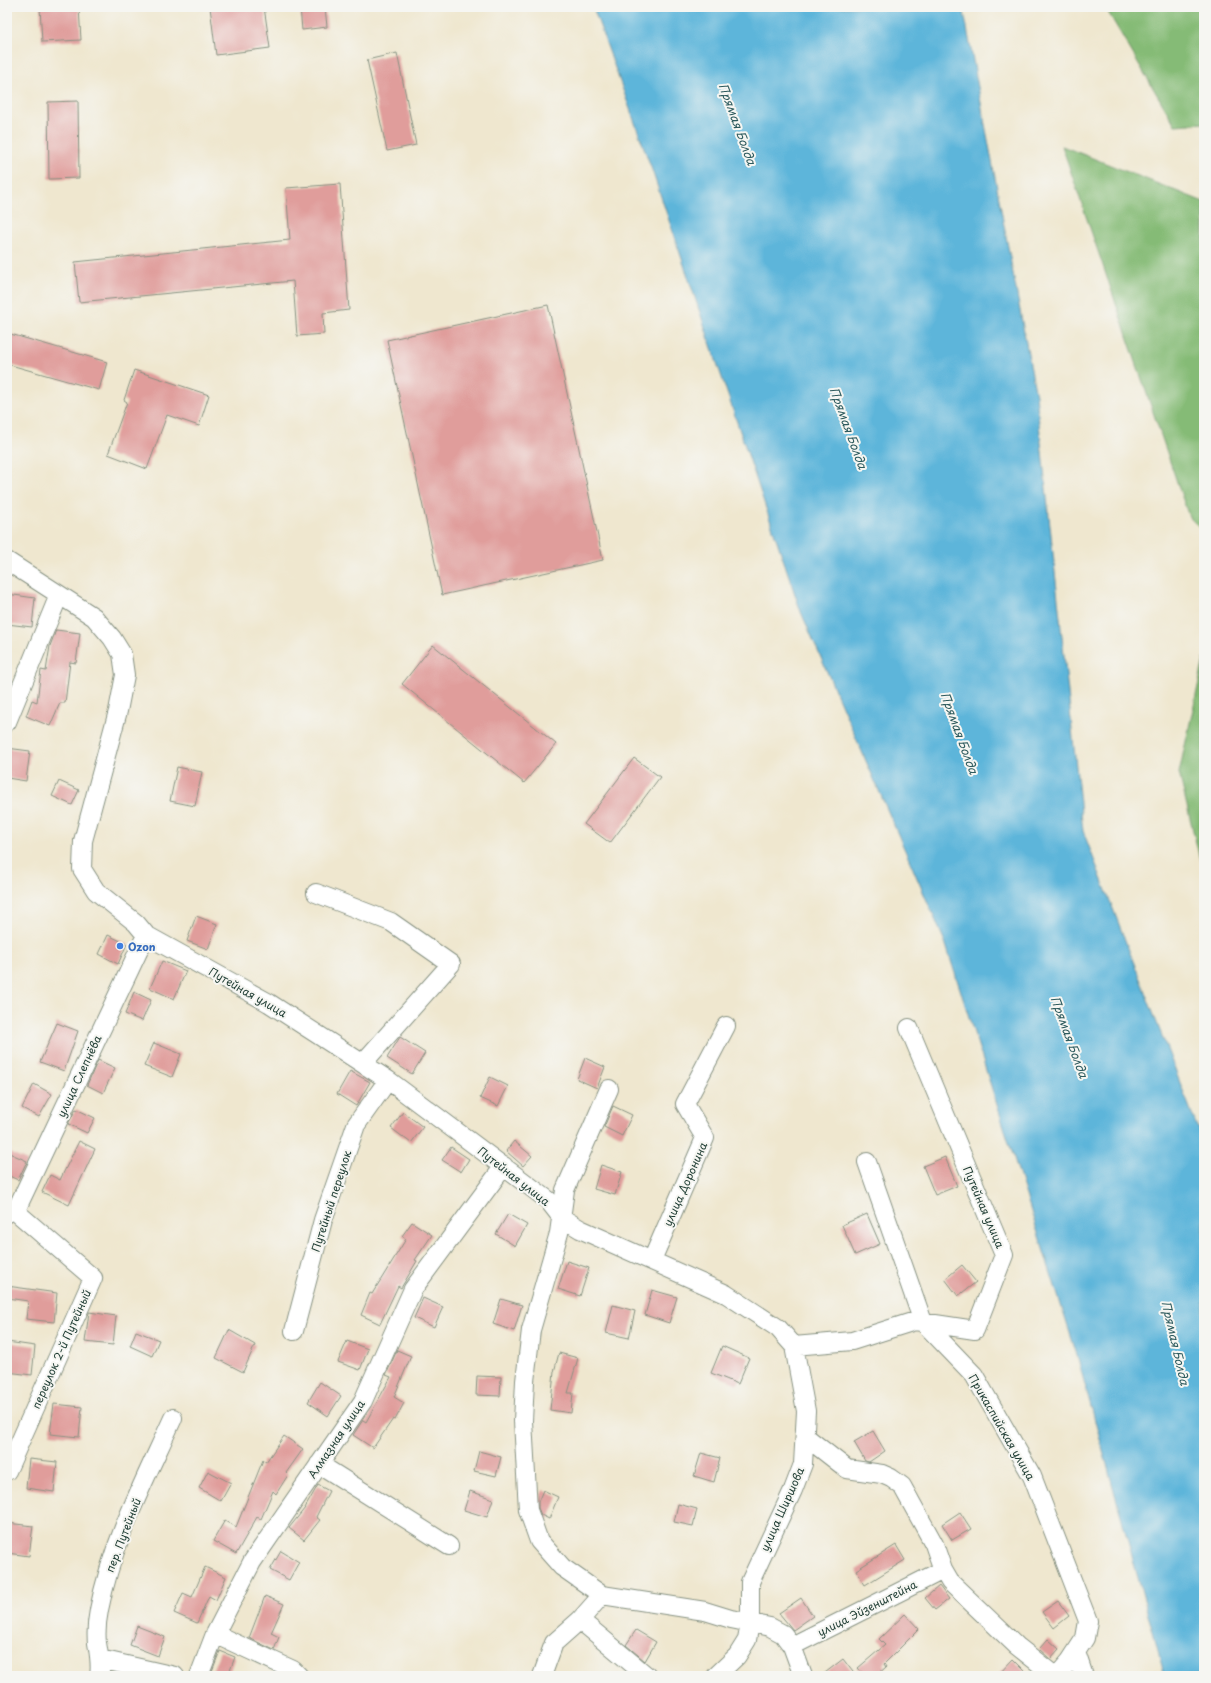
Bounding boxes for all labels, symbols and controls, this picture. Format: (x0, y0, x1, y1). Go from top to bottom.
water label: Прямая Болда (715, 81, 761, 168)
water label: Прямая Болда (826, 385, 872, 472)
water label: Прямая Болда (937, 690, 983, 777)
place label: Ozon (128, 938, 156, 955)
marker: Ozon (115, 941, 125, 951)
street label: Путейная улица (206, 963, 290, 1021)
water label: Прямая Болда (1047, 994, 1093, 1081)
street label: улица Слепнёва (53, 1032, 106, 1120)
street label: улица Доронина (659, 1139, 711, 1229)
street label: Путейная улица (474, 1142, 554, 1210)
street label: Путейный переулок (307, 1148, 356, 1254)
street label: Путейная улица (959, 1163, 1009, 1251)
street label: переулок 2-й Путейный (27, 1287, 95, 1411)
water label: Прямая Болда (1158, 1299, 1195, 1387)
street label: Прикаспийская улица (965, 1371, 1039, 1483)
street label: Алмазная улица (303, 1396, 369, 1482)
street label: улица Ширшова (756, 1464, 808, 1554)
street label: пер. Путейный (101, 1495, 145, 1575)
street label: улица Эйзенштейна (814, 1575, 920, 1640)

